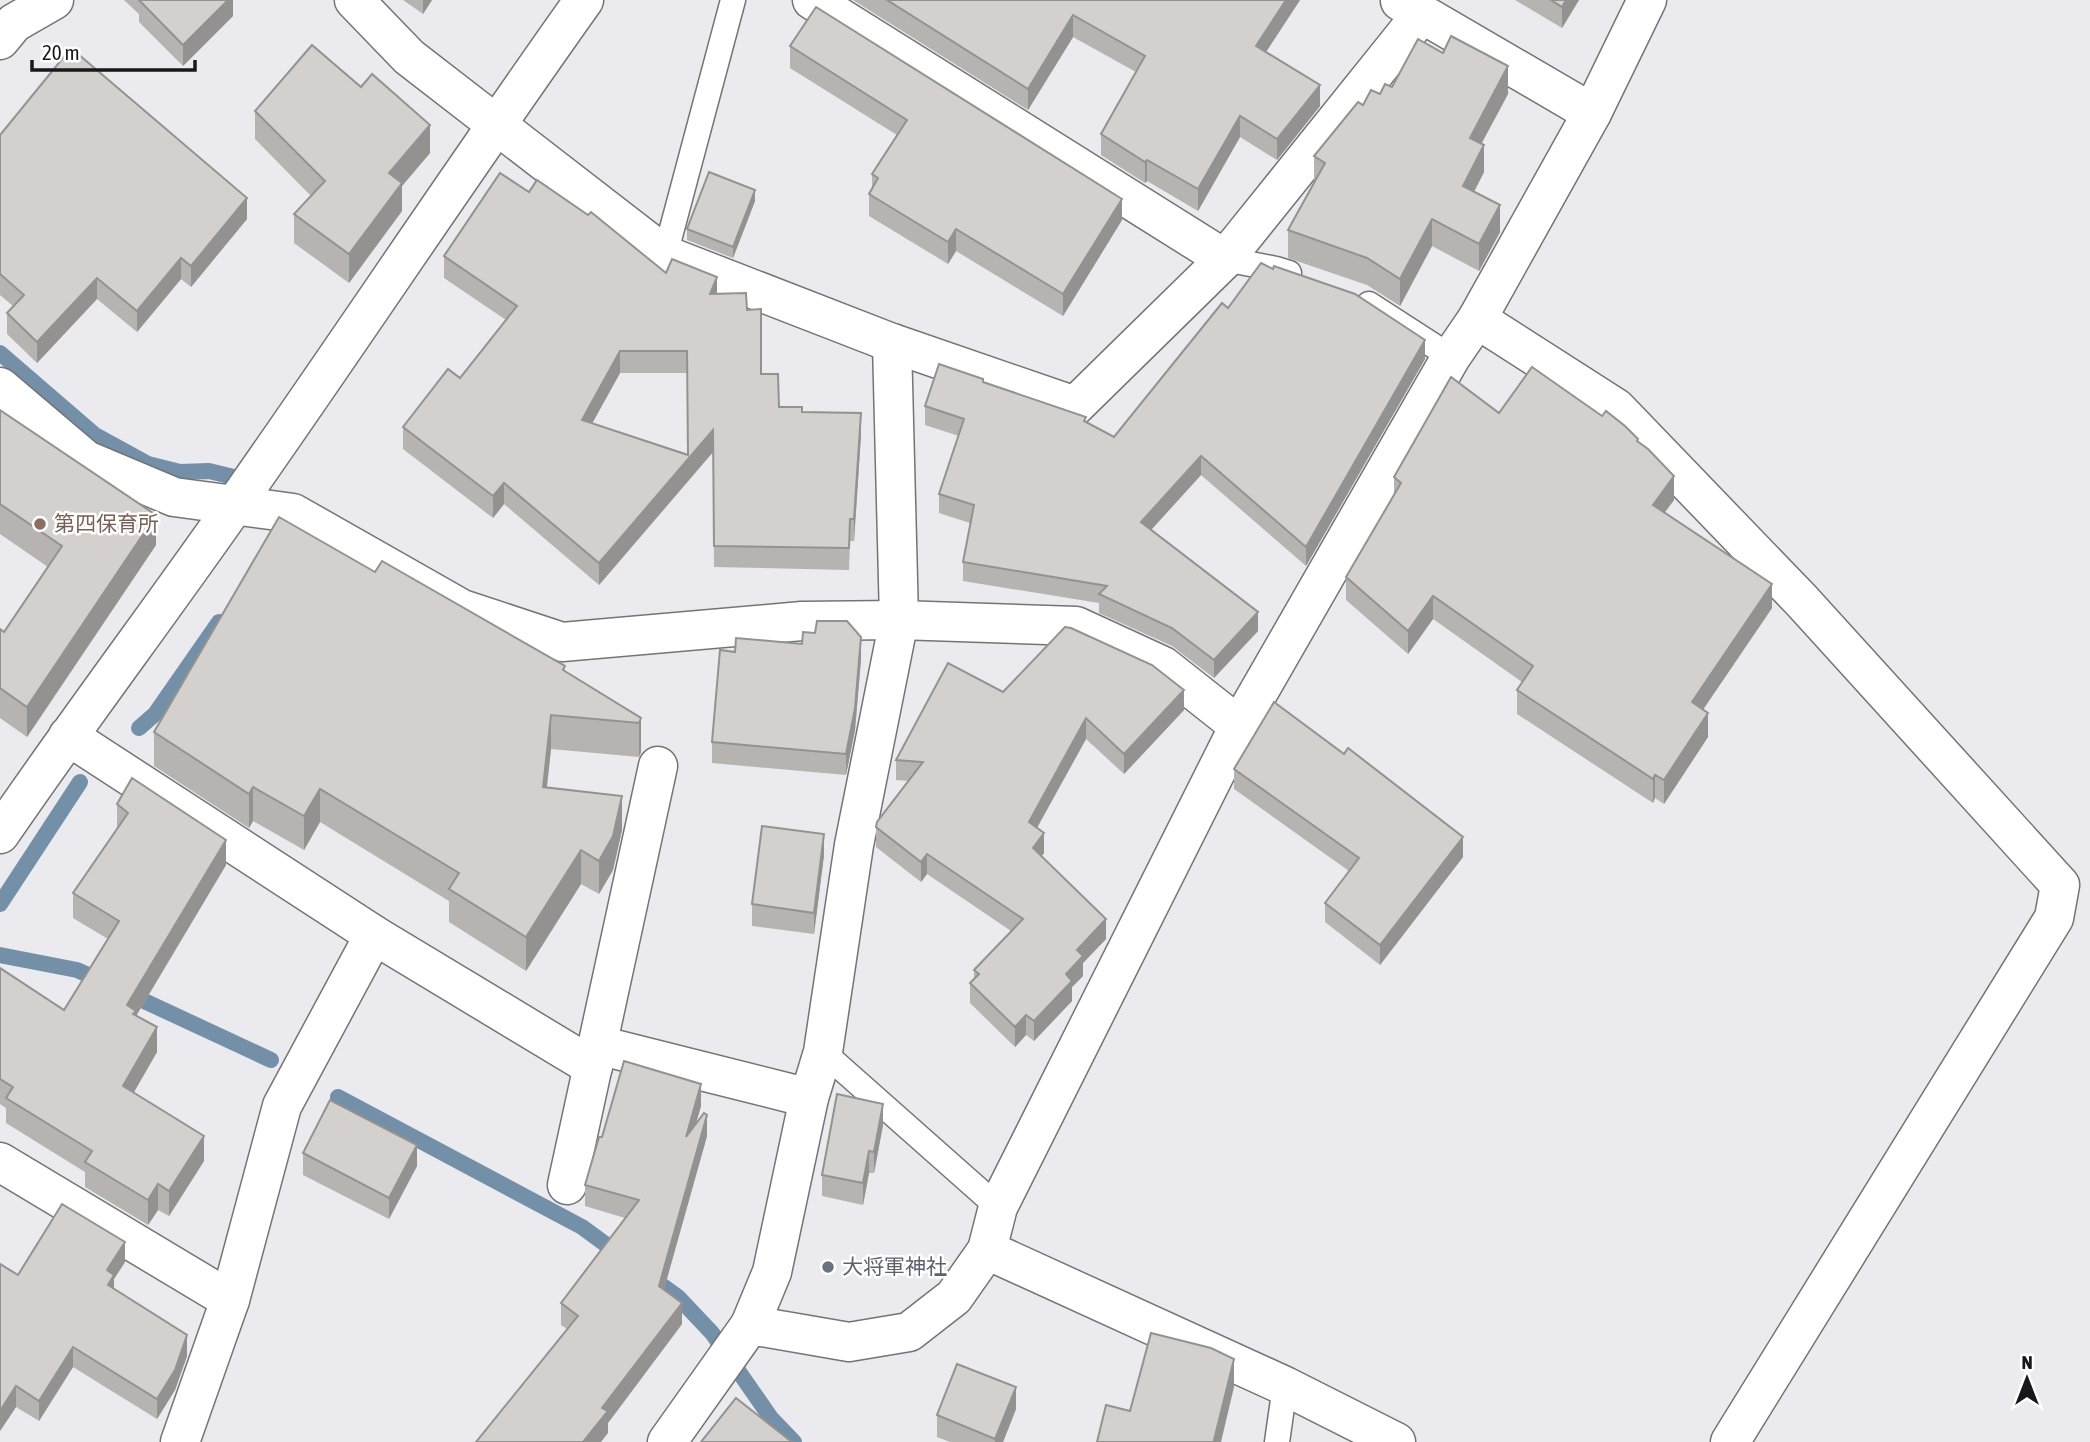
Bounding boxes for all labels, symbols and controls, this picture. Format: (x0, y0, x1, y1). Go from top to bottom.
scale bar (32, 28, 194, 72)
text: 20 m (42, 40, 80, 64)
place label: 第四保育所 (54, 511, 159, 535)
marker: 第四保育所 (32, 516, 48, 532)
place label: 大将軍神社 (842, 1254, 947, 1278)
marker: 大将軍神社 (820, 1259, 836, 1275)
north arrow (1992, 1344, 2062, 1414)
text: N (2021, 1351, 2033, 1373)

